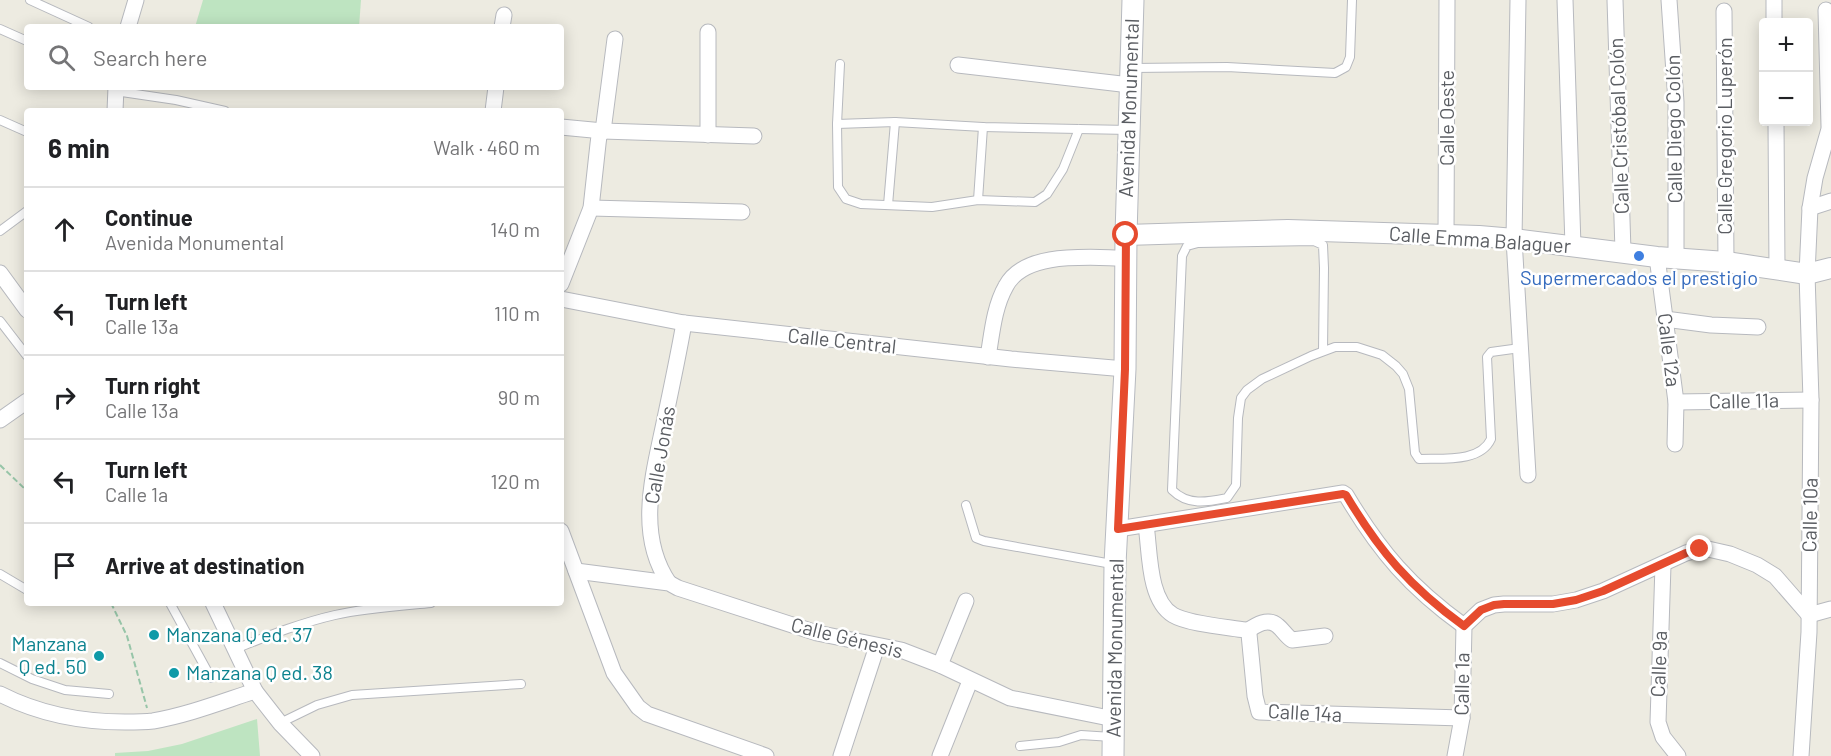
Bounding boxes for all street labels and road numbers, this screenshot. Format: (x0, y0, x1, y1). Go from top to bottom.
street label: Avenida Monumental (1113, 18, 1143, 198)
street label: Calle Cristóbal Colón (1603, 37, 1633, 215)
street label: Calle Gregorio Luperón (1712, 37, 1736, 235)
street label: Calle Diego Colón (1660, 54, 1686, 204)
street label: Calle Oeste (1434, 70, 1458, 166)
street label: Calle Emma Balaguer (1388, 221, 1572, 257)
street label: Calle 12a (1654, 312, 1686, 388)
street label: Calle Central (787, 322, 898, 358)
street label: Calle 11a (1709, 387, 1779, 413)
street label: Calle Jonás (639, 404, 679, 506)
street label: Calle 10a (1796, 477, 1822, 552)
street label: Avenida Monumental (1100, 558, 1128, 738)
street label: Calle Génesis (789, 612, 906, 663)
street label: Calle 9a (1645, 630, 1671, 698)
street label: Calle 1a (1448, 652, 1474, 716)
street label: Calle 14a (1267, 698, 1343, 726)

